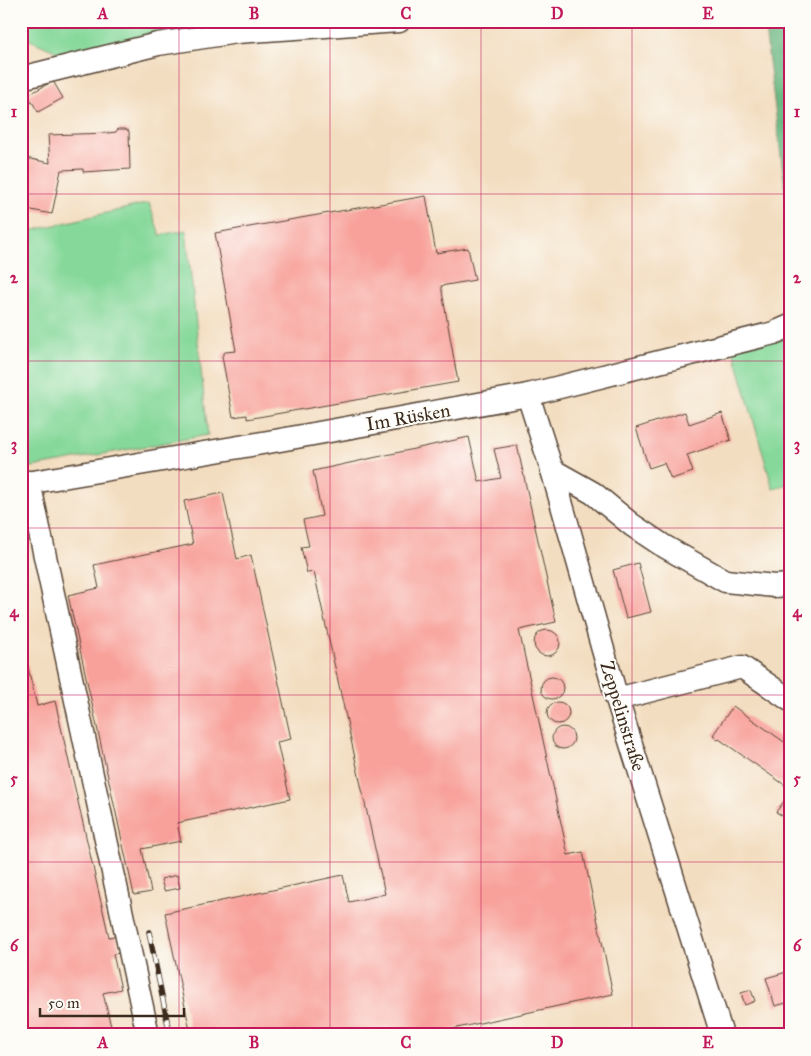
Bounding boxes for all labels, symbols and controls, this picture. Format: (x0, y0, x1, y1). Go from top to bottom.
text: A (97, 4, 109, 23)
text: B (249, 4, 259, 23)
text: C (401, 4, 412, 23)
text: D (551, 4, 564, 23)
text: E (702, 4, 714, 23)
text: 1 (11, 102, 18, 121)
text: 1 (794, 102, 801, 121)
text: 2 (10, 268, 19, 287)
text: 2 (793, 268, 802, 287)
street label: Im Rüsken (364, 398, 452, 436)
text: 3 (11, 435, 17, 455)
text: 3 (794, 435, 800, 455)
text: 4 (10, 602, 20, 622)
text: 4 (793, 602, 803, 622)
street label: Zeppelinstraße (595, 658, 651, 774)
text: 5 (10, 769, 18, 788)
text: 5 (793, 769, 801, 788)
text: 6 (10, 936, 19, 955)
text: 6 (793, 936, 802, 955)
scale bar (40, 986, 184, 1018)
text: 50 m (48, 994, 80, 1012)
text: A (97, 1033, 109, 1052)
text: B (249, 1033, 259, 1052)
text: C (401, 1033, 412, 1052)
text: D (551, 1033, 564, 1052)
text: E (702, 1033, 714, 1052)

